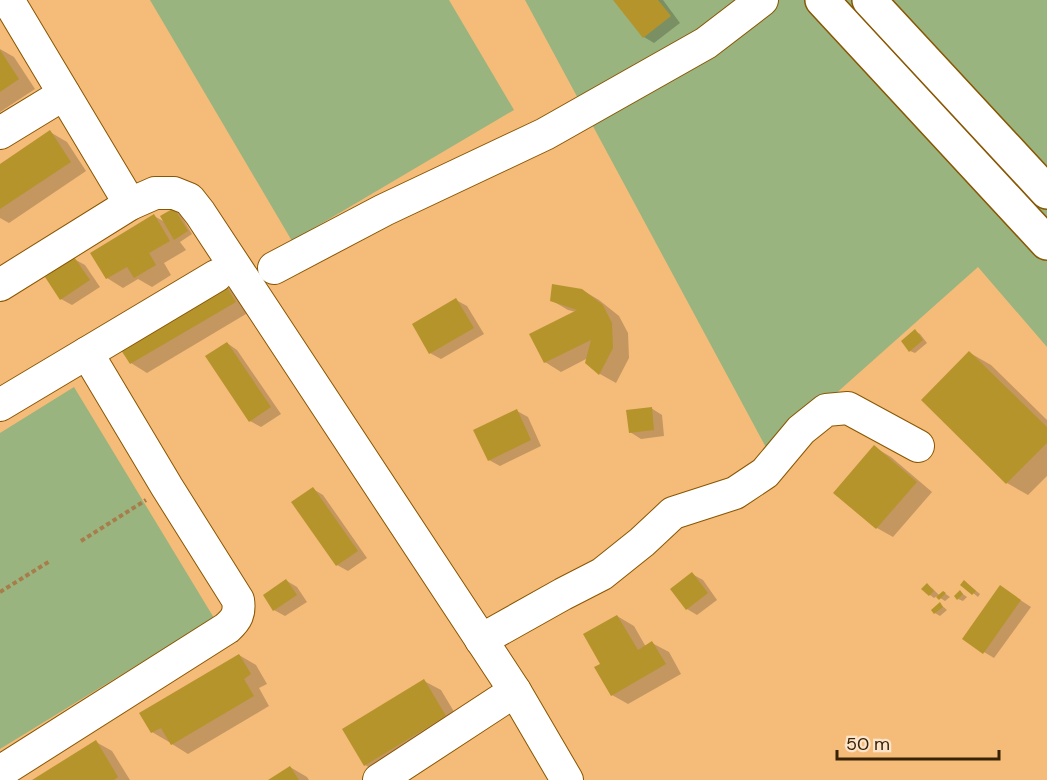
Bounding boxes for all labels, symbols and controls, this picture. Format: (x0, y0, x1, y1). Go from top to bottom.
scale bar (837, 723, 999, 761)
text: 50 m (846, 732, 890, 756)

